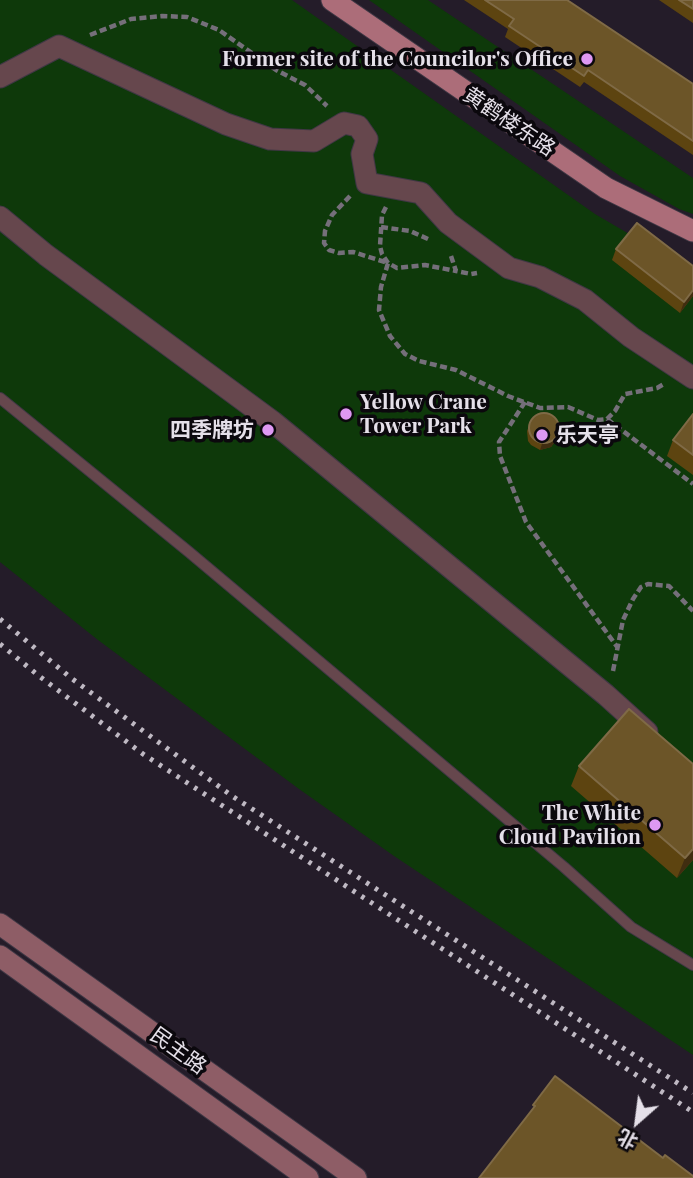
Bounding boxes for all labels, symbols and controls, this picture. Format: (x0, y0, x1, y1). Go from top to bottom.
place label: Former site of the Councilor's Office (222, 46, 573, 72)
marker: Former site of the Councilor's Office (579, 51, 595, 67)
street label: 黄鹤楼东路 (458, 82, 560, 162)
place label: Yellow Crane Tower Park (360, 389, 487, 439)
marker: Yellow Crane Tower Park (338, 406, 354, 422)
place label: 四季牌坊 (170, 417, 254, 443)
marker: 四季牌坊 (260, 422, 276, 438)
place label: 乐天亭 (556, 422, 619, 448)
marker: 乐天亭 (534, 427, 550, 443)
place label: The White Cloud Pavilion (499, 800, 641, 850)
marker: The White Cloud Pavilion (647, 817, 663, 833)
street label: 民主路 (145, 1022, 211, 1080)
north arrow (602, 1087, 672, 1157)
text: 北 (613, 1125, 642, 1156)

